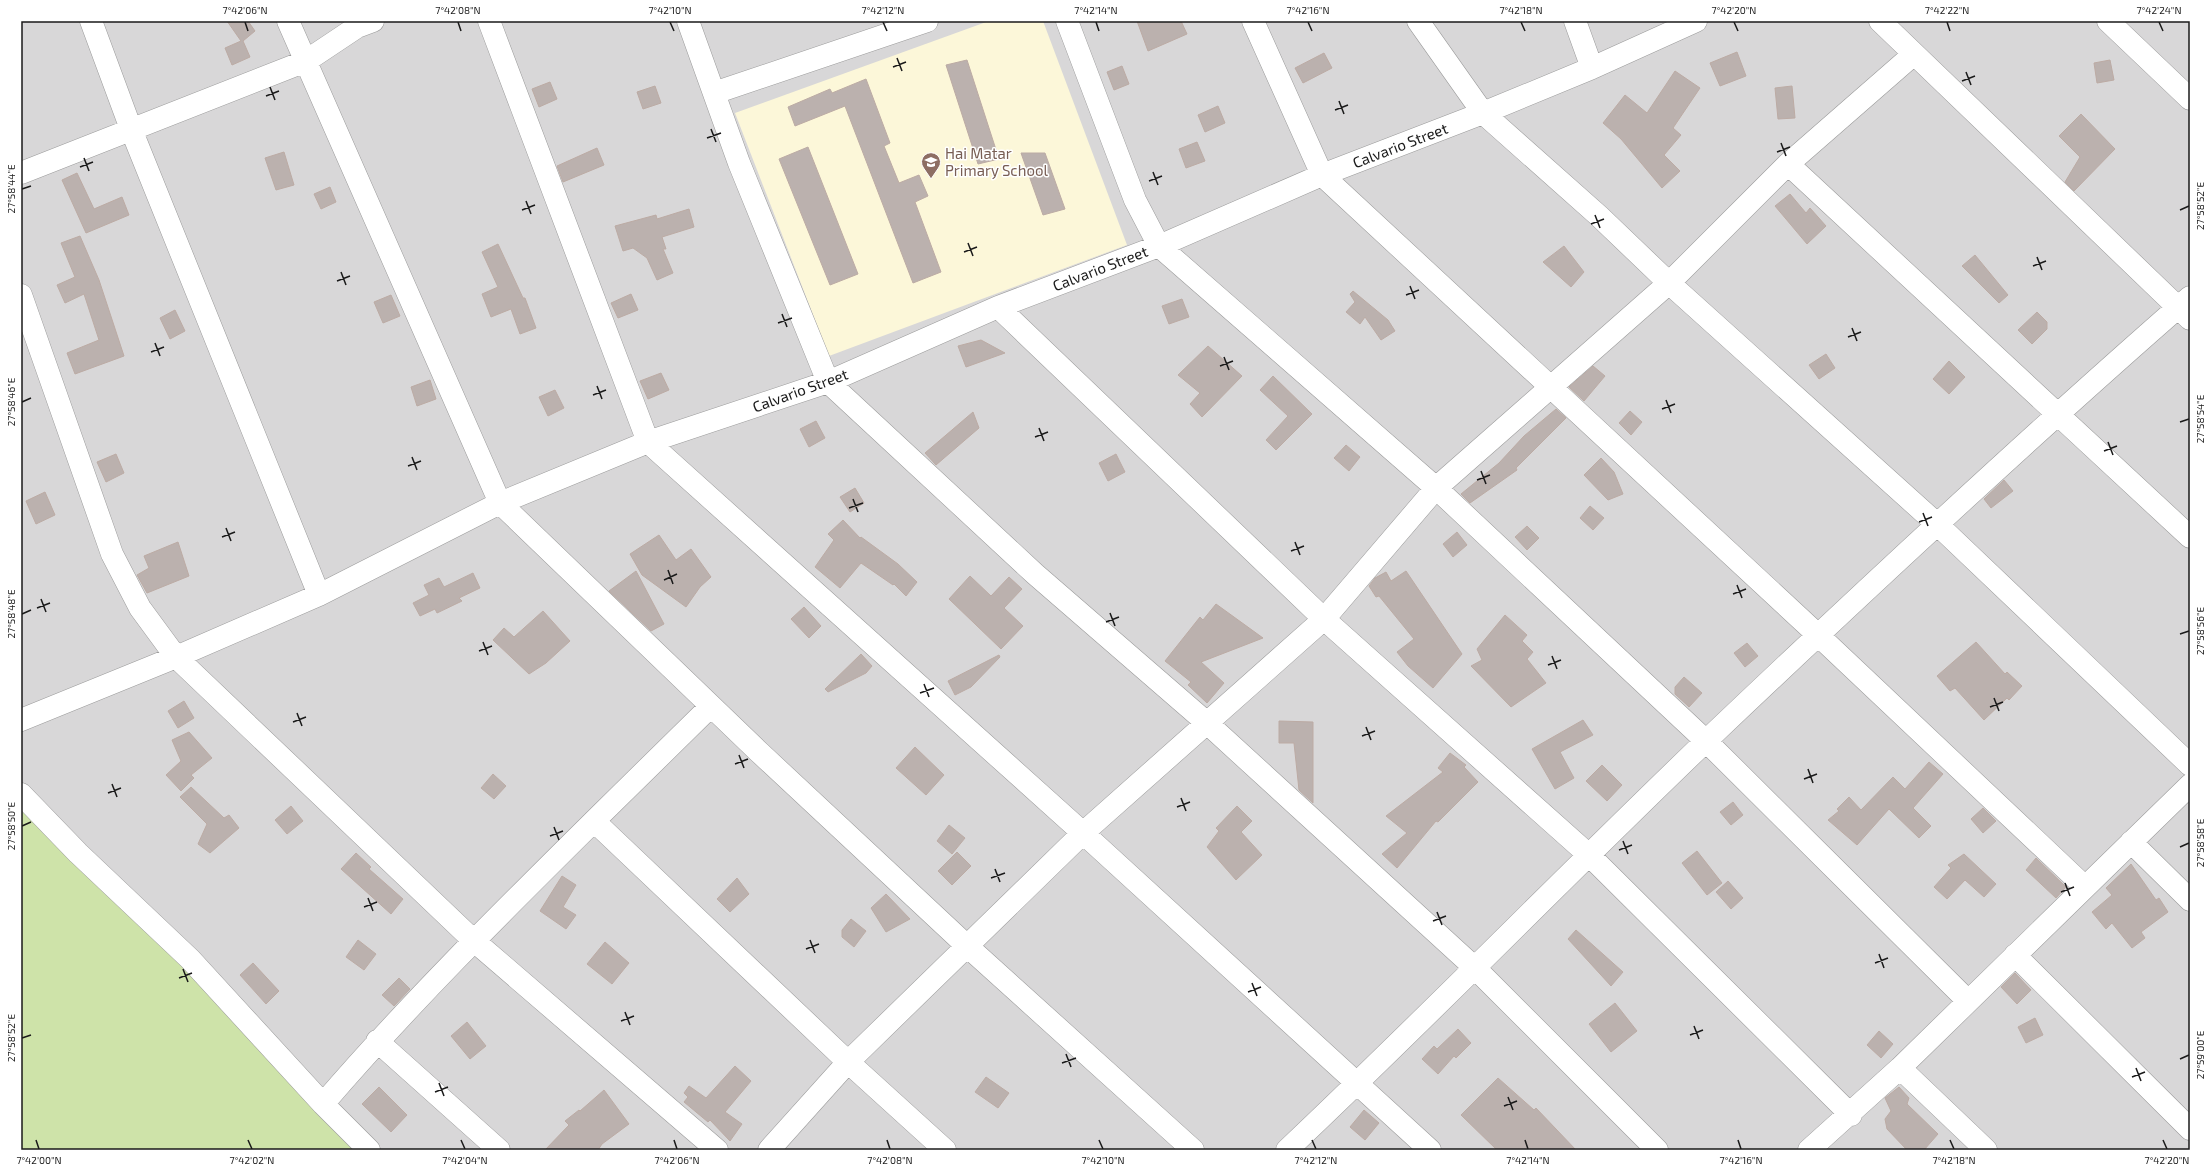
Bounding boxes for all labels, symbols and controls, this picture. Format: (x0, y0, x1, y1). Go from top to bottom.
text: 7°42'06"N (223, 4, 267, 16)
text: 7°42'08"N (435, 4, 481, 16)
text: 7°42'10"N (648, 4, 692, 16)
text: 7°42'12"N (862, 4, 904, 16)
text: 7°42'14"N (1074, 4, 1118, 16)
text: 7°42'16"N (1287, 4, 1329, 16)
text: 7°42'18"N (1499, 4, 1543, 16)
text: 7°42'20"N (1712, 4, 1756, 16)
text: 7°42'22"N (1925, 4, 1969, 16)
text: 7°42'24"N (2137, 4, 2181, 16)
street label: Calvario Street (1350, 119, 1450, 171)
place label: Hai Matar Primary School (945, 144, 1048, 179)
school or university icon: Hai Matar Primary School (920, 151, 942, 179)
text: 27°58'44"E (5, 164, 17, 214)
text: 27°58'52"E (2194, 182, 2206, 230)
street label: Calvario Street (1050, 242, 1150, 294)
street label: Calvario Street (750, 364, 850, 416)
text: 27°58'46"E (5, 377, 17, 426)
text: 27°58'54"E (2194, 394, 2206, 443)
text: 27°58'48"E (5, 589, 17, 639)
text: 27°58'56"E (2194, 607, 2206, 655)
text: 27°58'50"E (5, 801, 17, 850)
text: 27°58'58"E (2194, 818, 2206, 867)
text: 27°58'52"E (5, 1014, 17, 1062)
text: 27°59'00"E (2194, 1030, 2206, 1079)
text: 7°42'00"N (16, 1154, 62, 1166)
text: 7°42'02"N (230, 1154, 274, 1166)
text: 7°42'04"N (442, 1154, 488, 1166)
text: 7°42'06"N (655, 1154, 699, 1166)
text: 7°42'08"N (867, 1154, 913, 1166)
text: 7°42'10"N (1081, 1154, 1125, 1166)
text: 7°42'12"N (1295, 1154, 1337, 1166)
text: 7°42'14"N (1506, 1154, 1550, 1166)
text: 7°42'16"N (1720, 1154, 1762, 1166)
text: 7°42'18"N (1932, 1154, 1976, 1166)
text: 7°42'20"N (2145, 1154, 2189, 1166)

